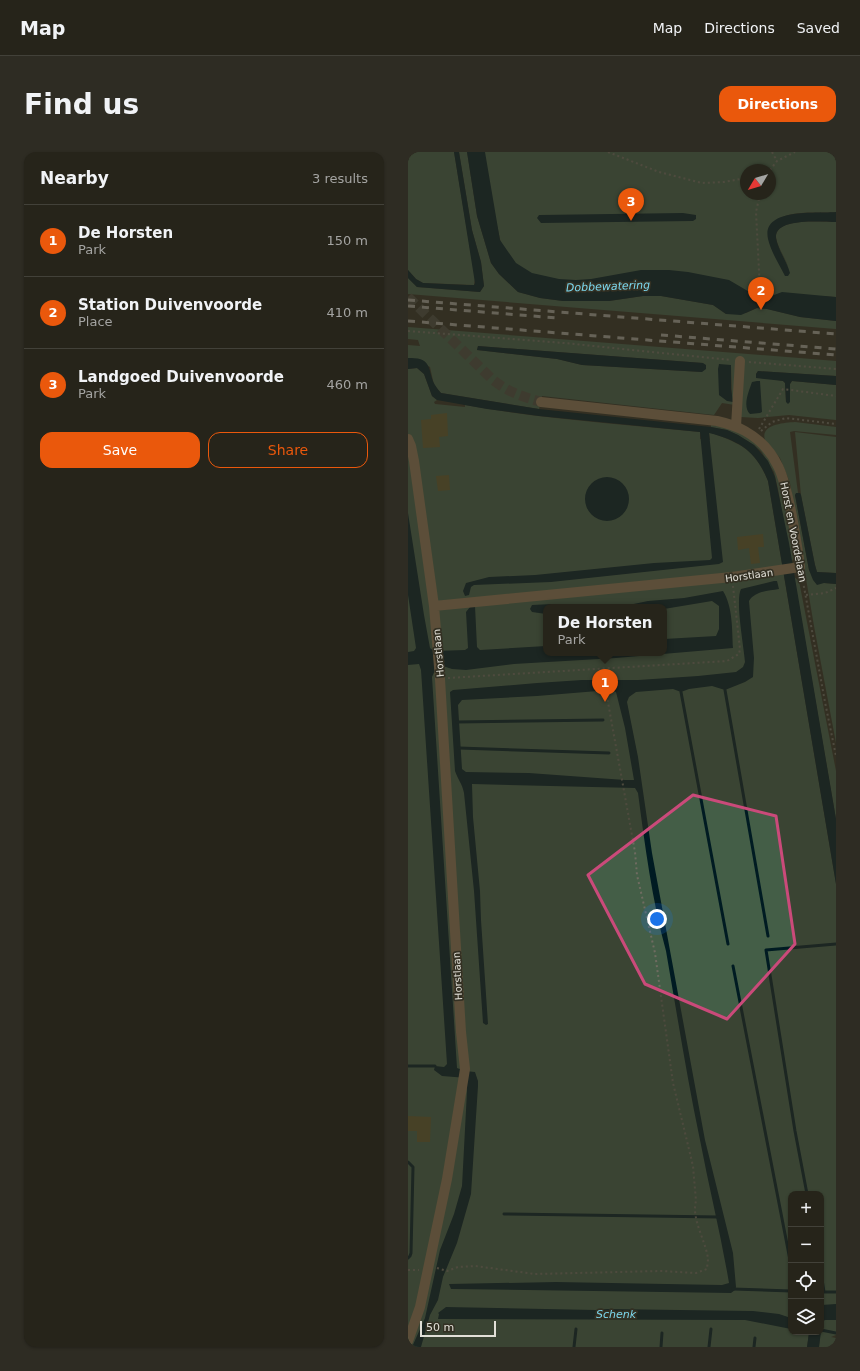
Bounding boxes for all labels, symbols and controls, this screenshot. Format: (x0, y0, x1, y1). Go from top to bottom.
text: Map (20, 17, 65, 39)
text: Map (653, 20, 682, 36)
text: Directions (704, 20, 775, 36)
text: Saved (797, 20, 840, 36)
button: Directions (719, 86, 836, 122)
text: Find us (24, 88, 139, 121)
north arrow (740, 164, 776, 200)
text: Nearby (40, 168, 109, 188)
text: 3 results (312, 171, 368, 186)
pin: 3 (618, 188, 644, 221)
text: De Horsten (78, 224, 173, 242)
text: 1 (48, 233, 58, 248)
text: 150 m (326, 233, 368, 248)
text: Park (78, 242, 106, 257)
pin: 2 (748, 277, 774, 310)
water label: Dobbewatering (566, 279, 650, 294)
text: Station Duivenvoorde (78, 296, 262, 314)
text: 2 (48, 305, 58, 320)
text: 410 m (326, 305, 368, 320)
text: Place (78, 314, 113, 329)
text: Landgoed Duivenvoorde (78, 368, 284, 386)
text: 3 (48, 377, 58, 392)
text: 460 m (326, 377, 368, 392)
text: Park (78, 386, 106, 401)
button: Save (40, 432, 200, 468)
button: Share (208, 432, 368, 468)
street label: Horst en Voordelaan (778, 481, 809, 583)
street label: Horstlaan (724, 567, 774, 584)
popup (543, 604, 667, 656)
text: De Horsten (557, 614, 653, 632)
street label: Horstlaan (431, 628, 446, 677)
text: Park (557, 632, 586, 647)
pin: 1 (592, 669, 618, 702)
your location (647, 909, 667, 929)
street label: Horstlaan (451, 952, 464, 1000)
map controls (788, 1191, 824, 1335)
button: + (788, 1191, 824, 1227)
button: − (788, 1227, 824, 1263)
button: locate (788, 1263, 824, 1299)
button: layers (788, 1299, 824, 1335)
water label: Schenk (596, 1308, 637, 1321)
scale bar (420, 1319, 496, 1338)
text: 50 m (426, 1321, 454, 1334)

